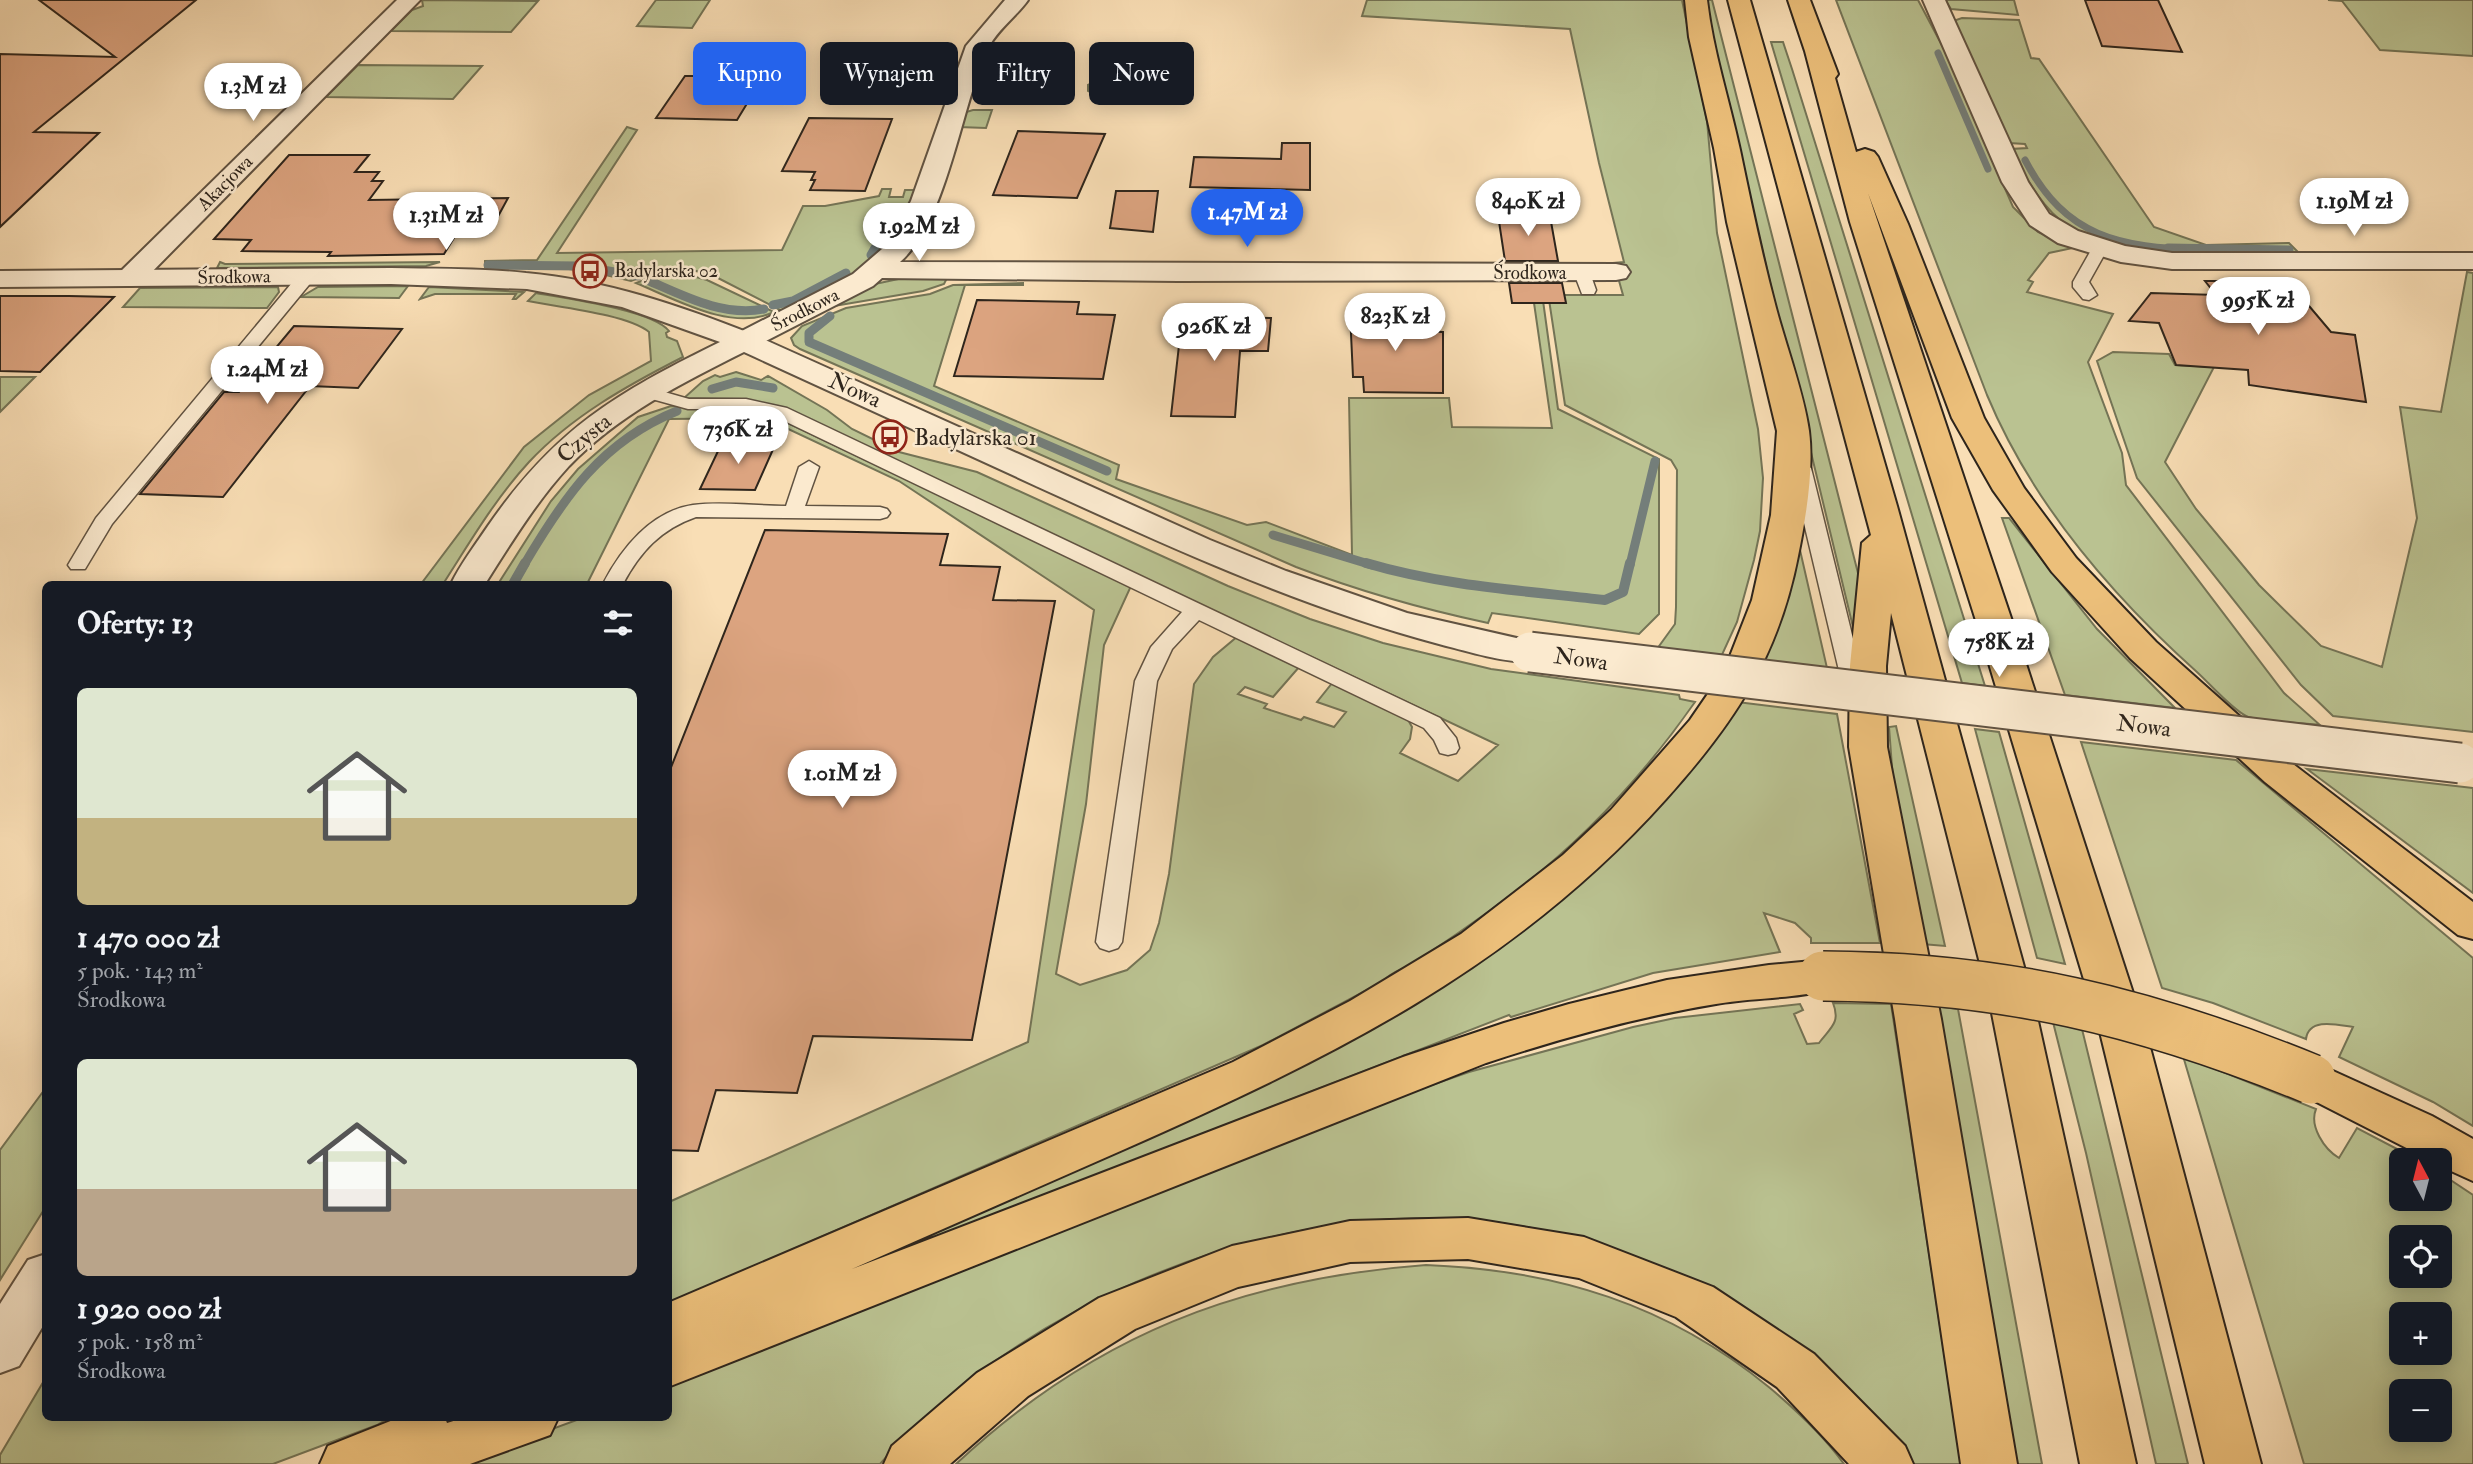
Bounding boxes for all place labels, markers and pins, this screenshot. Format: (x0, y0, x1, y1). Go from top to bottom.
pin: 1.3M zł (188, 64, 318, 123)
pin: 840K zł (1463, 178, 1593, 238)
pin: 1.19M zł (2282, 178, 2426, 238)
pin: 1.47M zł (1175, 190, 1319, 249)
pin: 1.31M zł (374, 192, 518, 252)
pin: 1.92M zł (847, 204, 991, 263)
bus stop icon: Badylarska 02 (571, 252, 609, 290)
place label: Badylarska 02 (614, 259, 718, 283)
pin: 995K zł (2193, 278, 2323, 337)
pin: 823K zł (1330, 294, 1460, 353)
pin: 926K zł (1149, 304, 1279, 363)
pin: 1.24M zł (195, 346, 339, 406)
pin: 736K zł (673, 406, 803, 466)
bus stop icon: Badylarska 01 (871, 418, 909, 456)
place label: Badylarska 01 (914, 423, 1037, 452)
pin: 758K zł (1934, 620, 2064, 679)
pin: 1.01M zł (770, 750, 914, 810)

